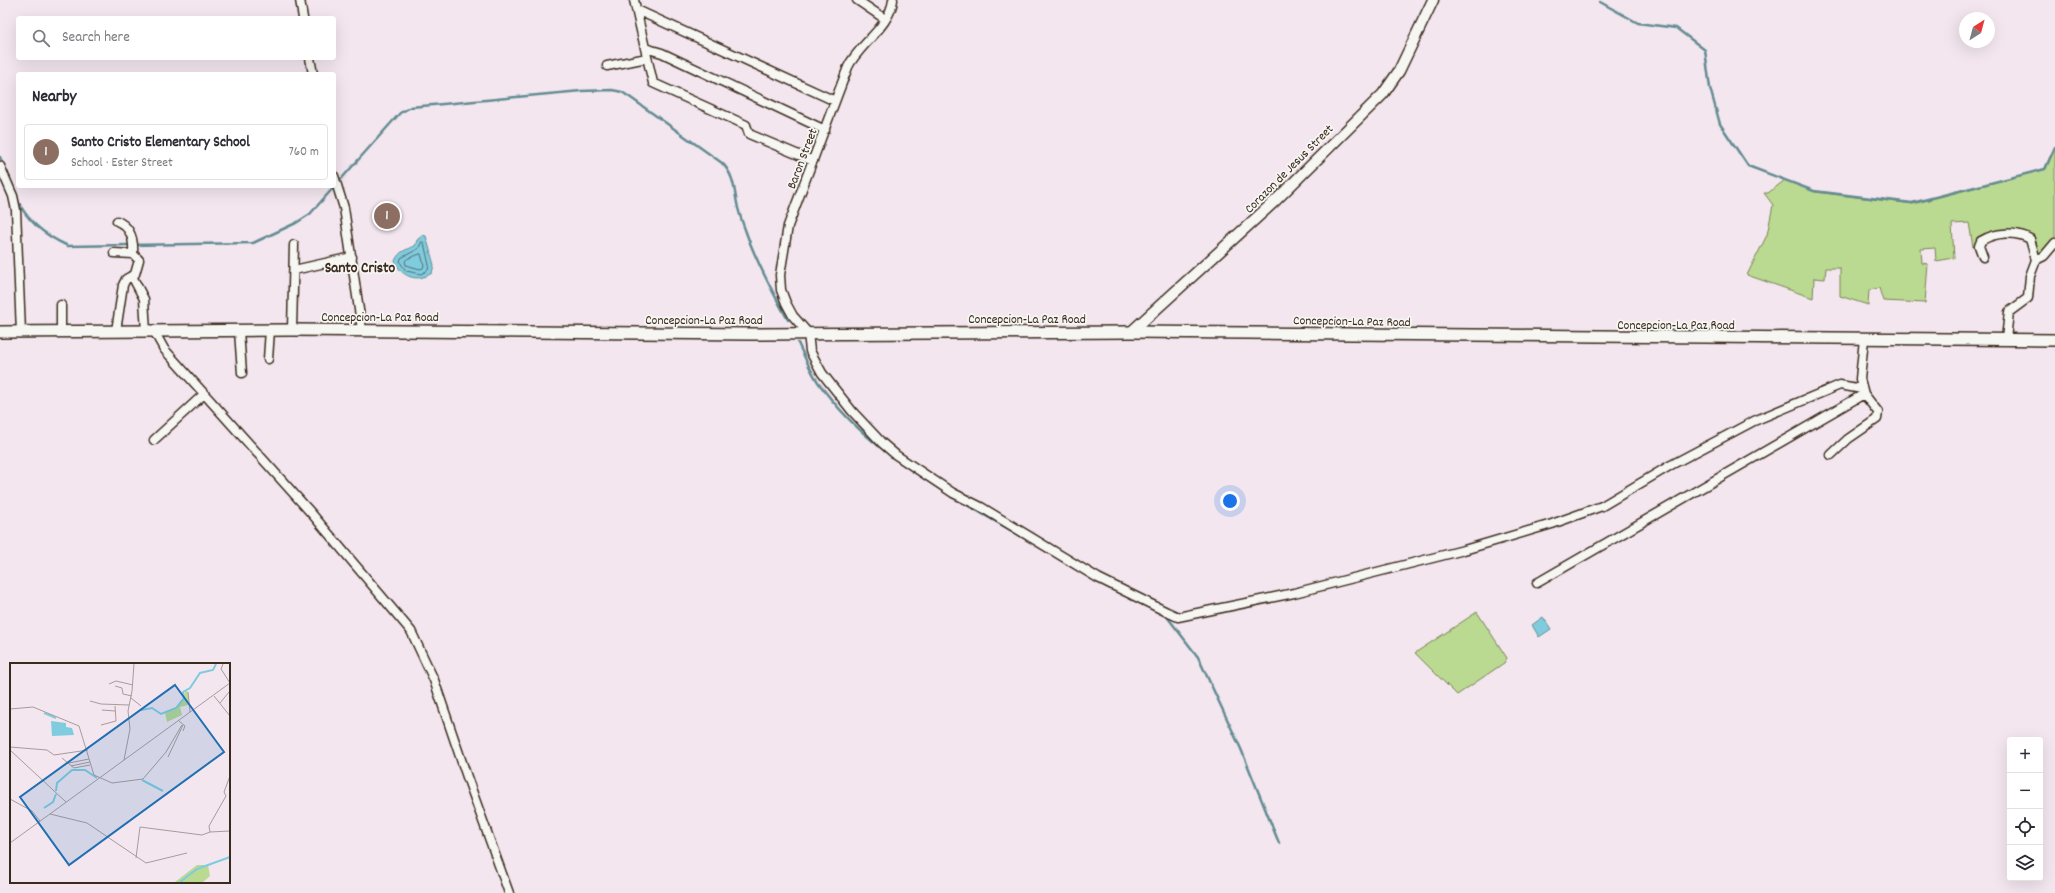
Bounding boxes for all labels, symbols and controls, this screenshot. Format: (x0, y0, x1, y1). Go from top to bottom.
north arrow (1959, 12, 1995, 48)
search box (16, 16, 336, 60)
icon: search (30, 27, 52, 49)
text: Search here (62, 27, 130, 49)
text: Nearby (32, 86, 76, 110)
street label: Corazon de Jesus Street (1241, 121, 1339, 219)
street label: Baron Street (783, 126, 824, 192)
text: Santo Cristo Elementary School (71, 132, 250, 154)
text: 1 (45, 143, 47, 162)
text: 760 m (289, 143, 319, 162)
text: School · Ester Street (71, 154, 173, 173)
pin: 1 (374, 201, 400, 231)
district label: Santo Cristo (325, 258, 396, 280)
street label: Concepcion-La Paz Road (321, 309, 439, 328)
street label: Concepcion-La Paz Road (968, 311, 1086, 330)
street label: Concepcion-La Paz Road (645, 312, 763, 331)
street label: Concepcion-La Paz Road (1293, 312, 1411, 333)
street label: Concepcion-La Paz Road (1617, 317, 1735, 336)
your location (1220, 491, 1240, 511)
inset map (10, 663, 230, 883)
map controls (2007, 737, 2043, 881)
button: + (2007, 737, 2043, 773)
button: − (2007, 773, 2043, 809)
button: locate (2007, 809, 2043, 845)
button: layers (2007, 845, 2043, 881)

